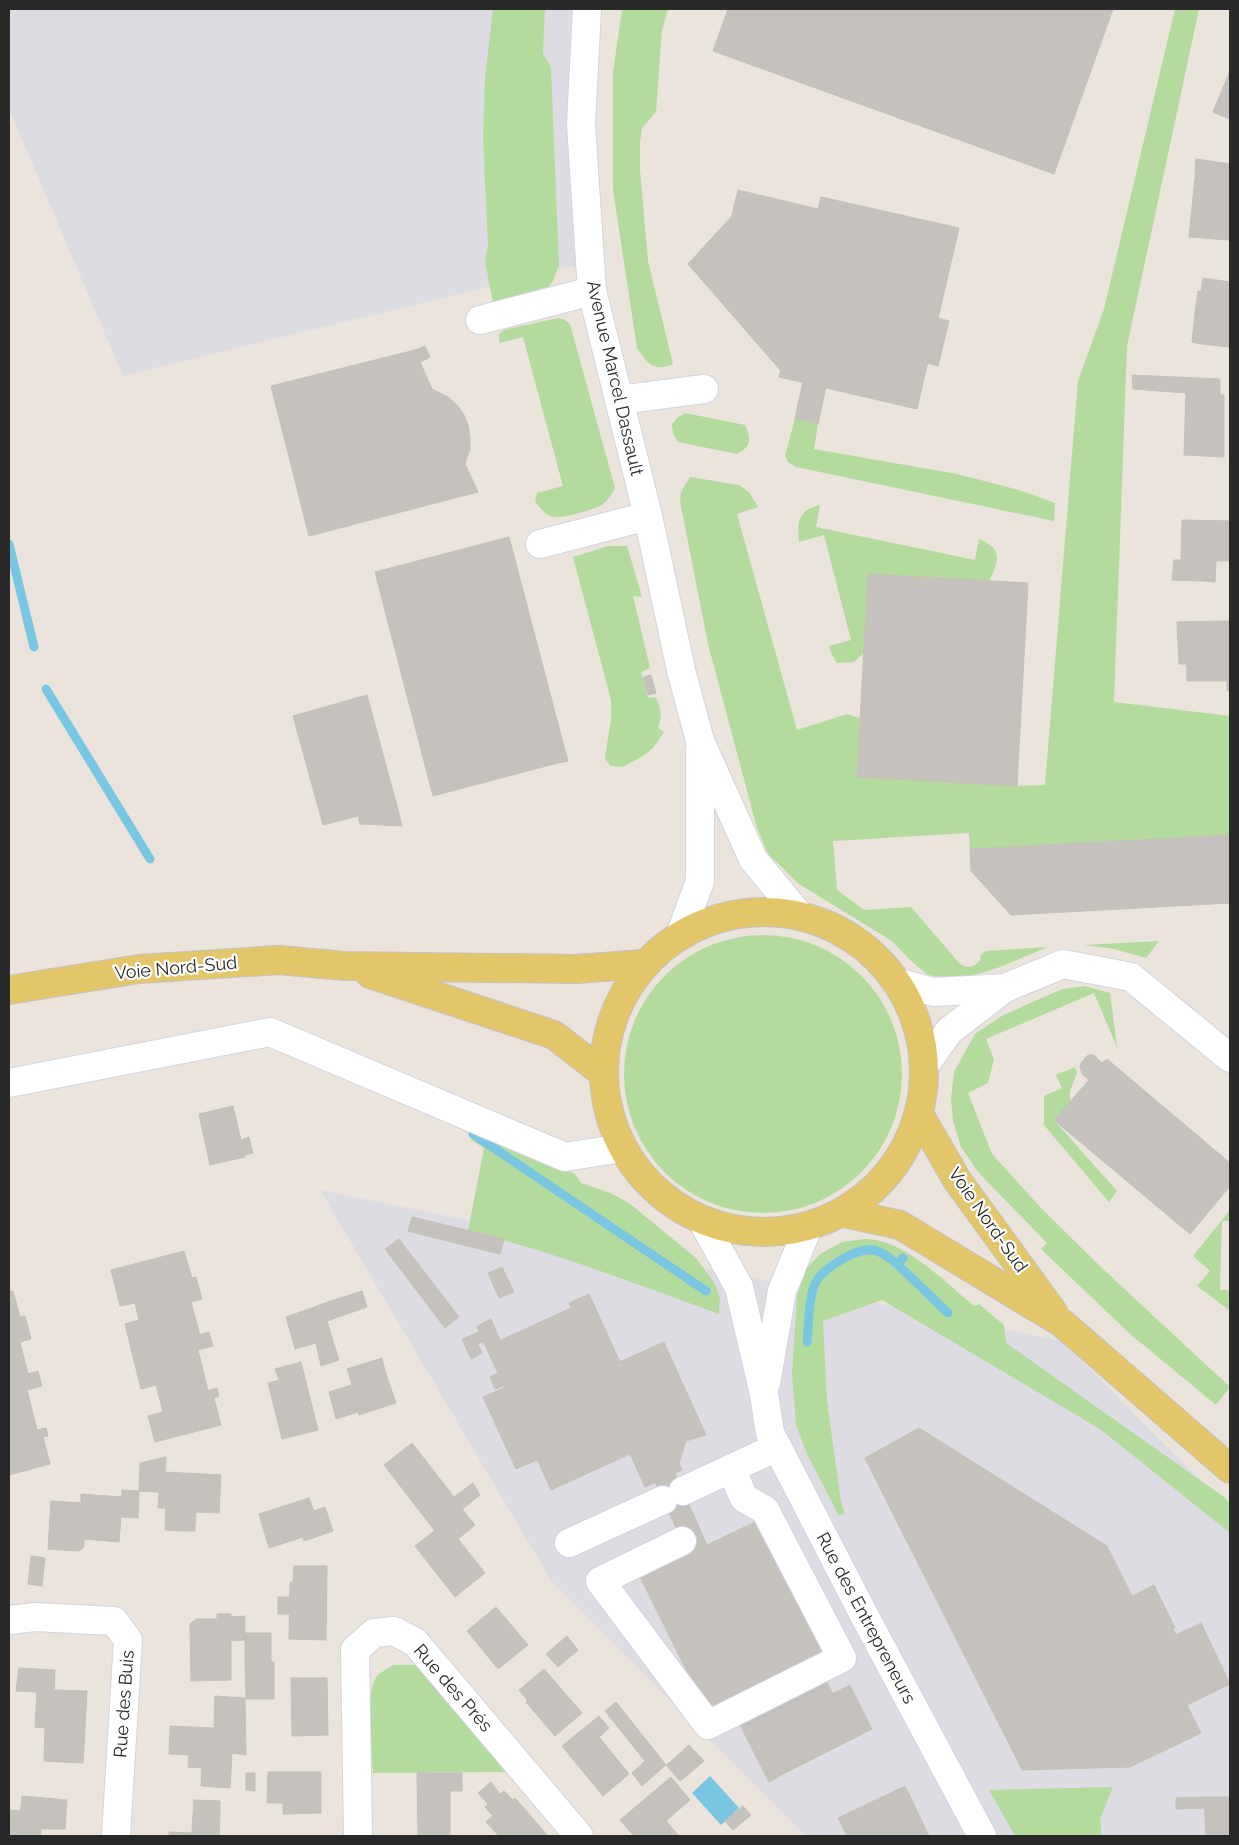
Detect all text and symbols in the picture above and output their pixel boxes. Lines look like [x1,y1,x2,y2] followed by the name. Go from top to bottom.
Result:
[583,278,648,478] street label: Avenue Marcel Dassault
[114,952,238,983] street label: Voie Nord-Sud
[945,1163,1032,1276] street label: Voie Nord-Sud
[812,1529,921,1707] street label: Rue des Entrepreneurs
[410,1640,497,1736] street label: Rue des Prés
[109,1649,138,1758] street label: Rue des Buis

